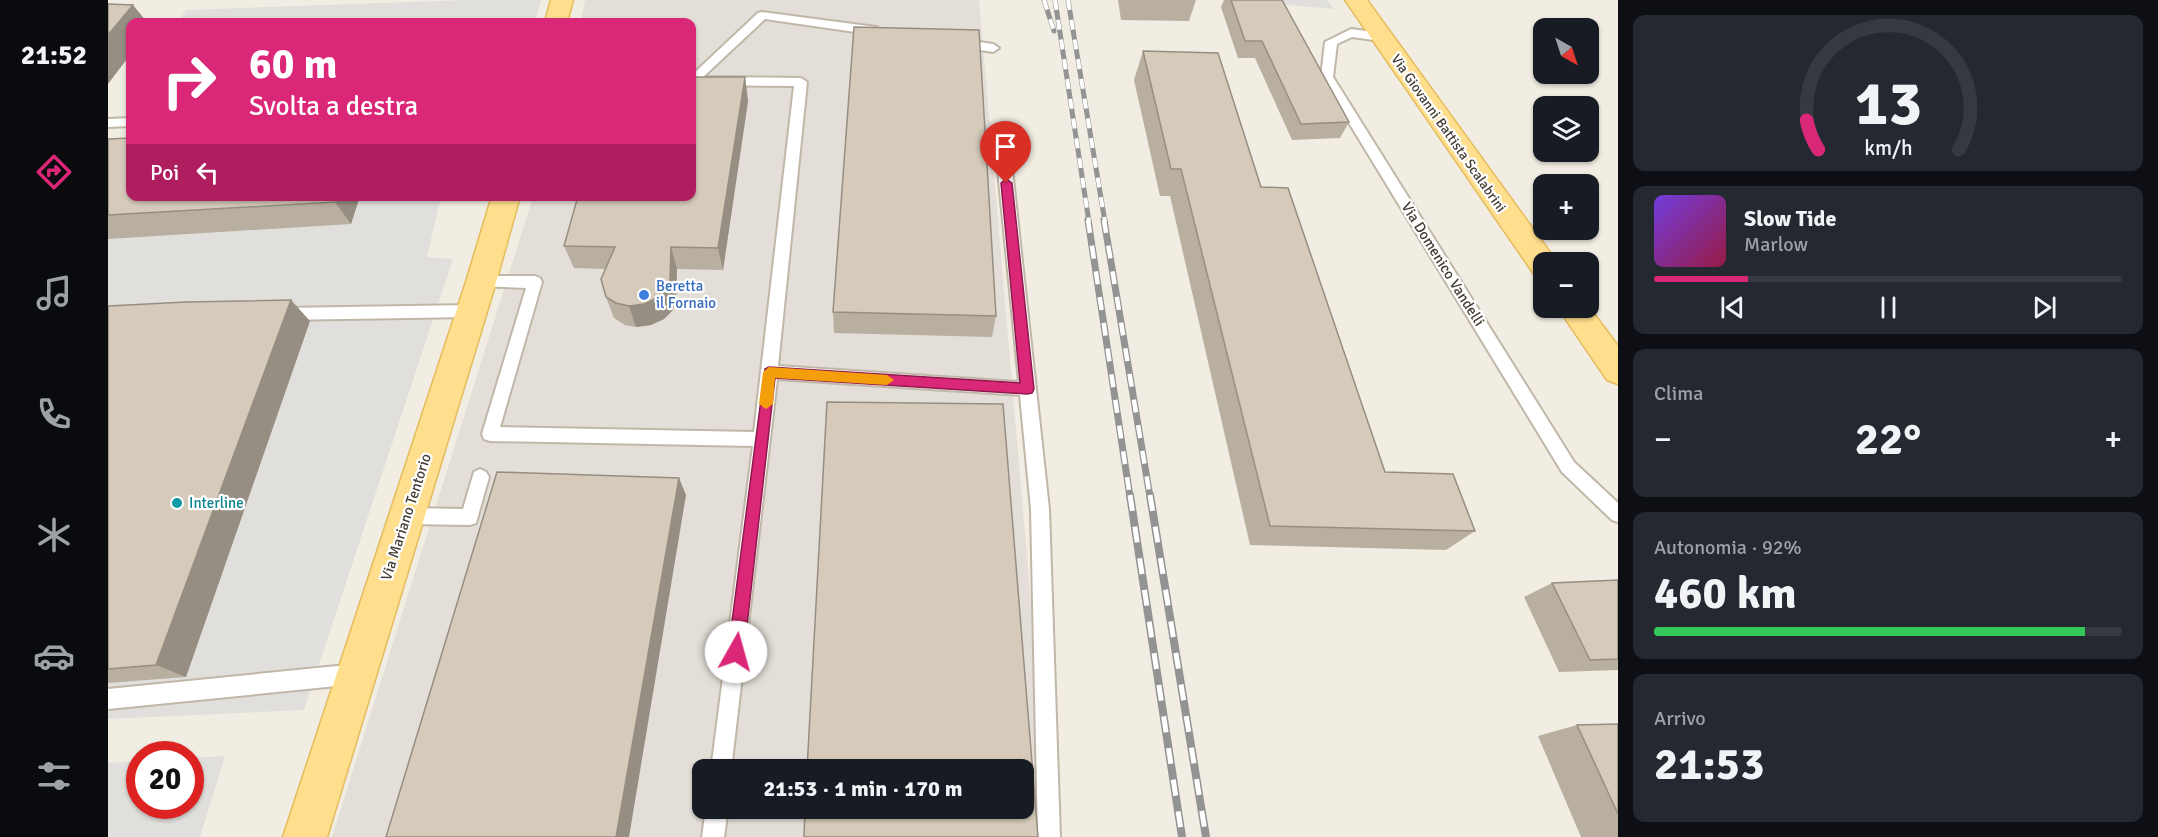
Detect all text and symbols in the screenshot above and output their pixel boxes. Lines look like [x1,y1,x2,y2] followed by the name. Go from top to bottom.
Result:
[1533,18,1599,84] north arrow
[1533,18,1599,318] map controls
[21,39,87,72] text: 21:52
[249,39,338,90] text: 60 m
[150,42,228,120] icon: right
[1388,51,1510,215] street label: Via Giovanni Battista Scalabrini
[1854,65,1922,142] text: 13
[249,90,418,123] text: Svolta a destra
[1533,96,1599,162] button: layers
[980,121,1031,183] pin
[989,130,1022,163] icon: arrive
[1864,135,1912,161] text: km/h
[33,151,75,193] icon: directions
[191,156,224,189] icon: left
[150,159,179,186] text: Poi
[1533,174,1599,240] button: +
[1398,199,1488,329] street label: Via Domenico Vandelli
[1744,205,1836,232] text: Slow Tide
[1744,232,1808,257] text: Marlow
[1533,252,1599,318] button: −
[33,272,75,314] icon: music
[656,277,716,312] place label: Beretta il Fornaio
[637,288,651,302] marker: Beretta il Fornaio
[1716,291,1749,324] icon: previous
[1872,291,1905,324] icon: pause
[2028,291,2061,324] icon: next
[1654,381,1703,406] text: Clima
[33,393,75,435] icon: phone
[1855,412,1921,467] text: 22°
[1654,419,1672,460] text: −
[2104,419,2122,460] text: +
[377,451,435,583] street label: Via Mariano Tentorio
[189,494,244,512] place label: Interline
[170,496,184,510] marker: Interline
[33,514,75,556] icon: climate
[1654,535,1802,560] text: Autonomia · 92%
[1654,566,1797,621] text: 460 km
[704,620,768,684] position arrow
[33,635,75,677] icon: car
[1654,706,1706,731] text: Arrivo
[1654,737,1764,792] text: 21:53
[126,741,204,819] speed limit sign: 20
[33,755,75,797] icon: filters
[763,775,963,802] text: 21:53 · 1 min · 170 m

